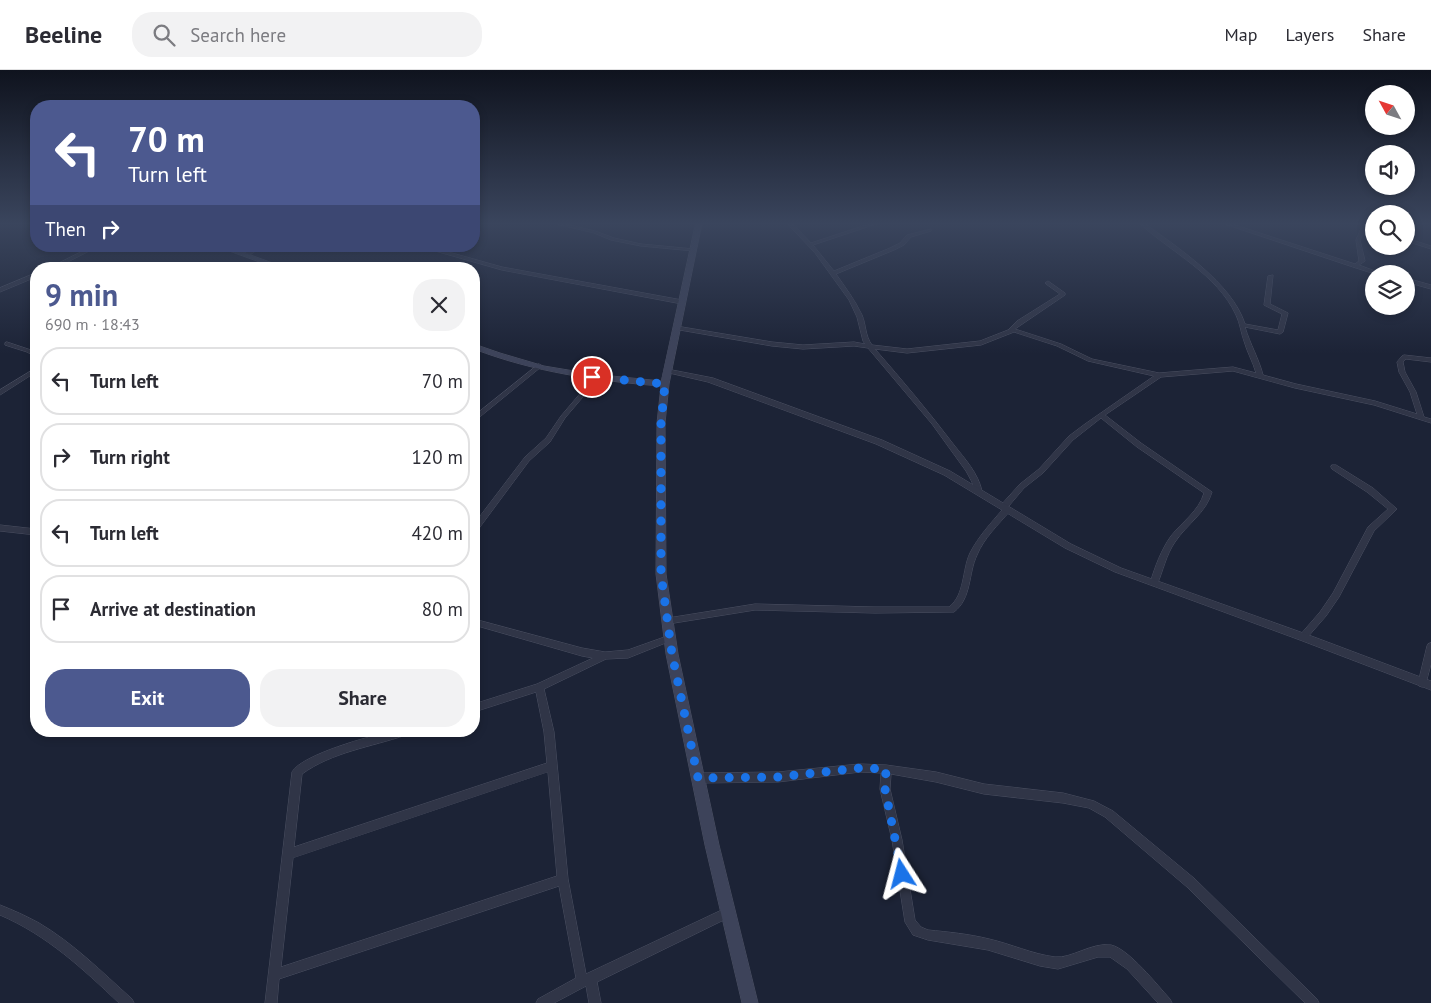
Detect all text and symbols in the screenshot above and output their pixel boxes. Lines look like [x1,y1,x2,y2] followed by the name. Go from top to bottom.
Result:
[132,12,482,57] search box
[25,19,102,50] text: Beeline
[150,21,178,49] icon: search
[190,23,286,47] text: Search here
[1225,23,1257,46] text: Map
[1285,23,1334,46] text: Layers
[1362,23,1406,46] text: Share
[1365,85,1415,135] north arrow
[1365,85,1415,315] map controls
[128,116,205,162] text: 70 m
[45,120,110,185] icon: left
[1365,145,1415,195] button: sound
[128,160,207,188] text: Turn left
[1365,205,1415,255] button: search
[96,215,124,243] icon: right
[45,217,86,241] text: Then
[1365,265,1415,315] button: layers
[45,275,118,314] text: 9 min
[413,279,465,331] button: close
[45,314,140,334] text: 690 m · 18:43
[571,356,613,398] pin
[578,363,606,391] icon: arrive
[47,367,75,395] icon: left
[90,369,159,393] text: Turn left
[422,369,463,393] text: 70 m
[47,443,75,471] icon: right
[90,445,170,469] text: Turn right
[411,445,463,469] text: 120 m
[47,519,75,547] icon: left
[90,521,159,545] text: Turn left
[411,521,463,545] text: 420 m
[47,595,75,623] icon: arrive
[90,597,256,621] text: Arrive at destination
[422,597,463,621] text: 80 m
[45,669,250,727] button: Exit
[260,669,465,727] button: Share
[875,847,927,899] position arrow

